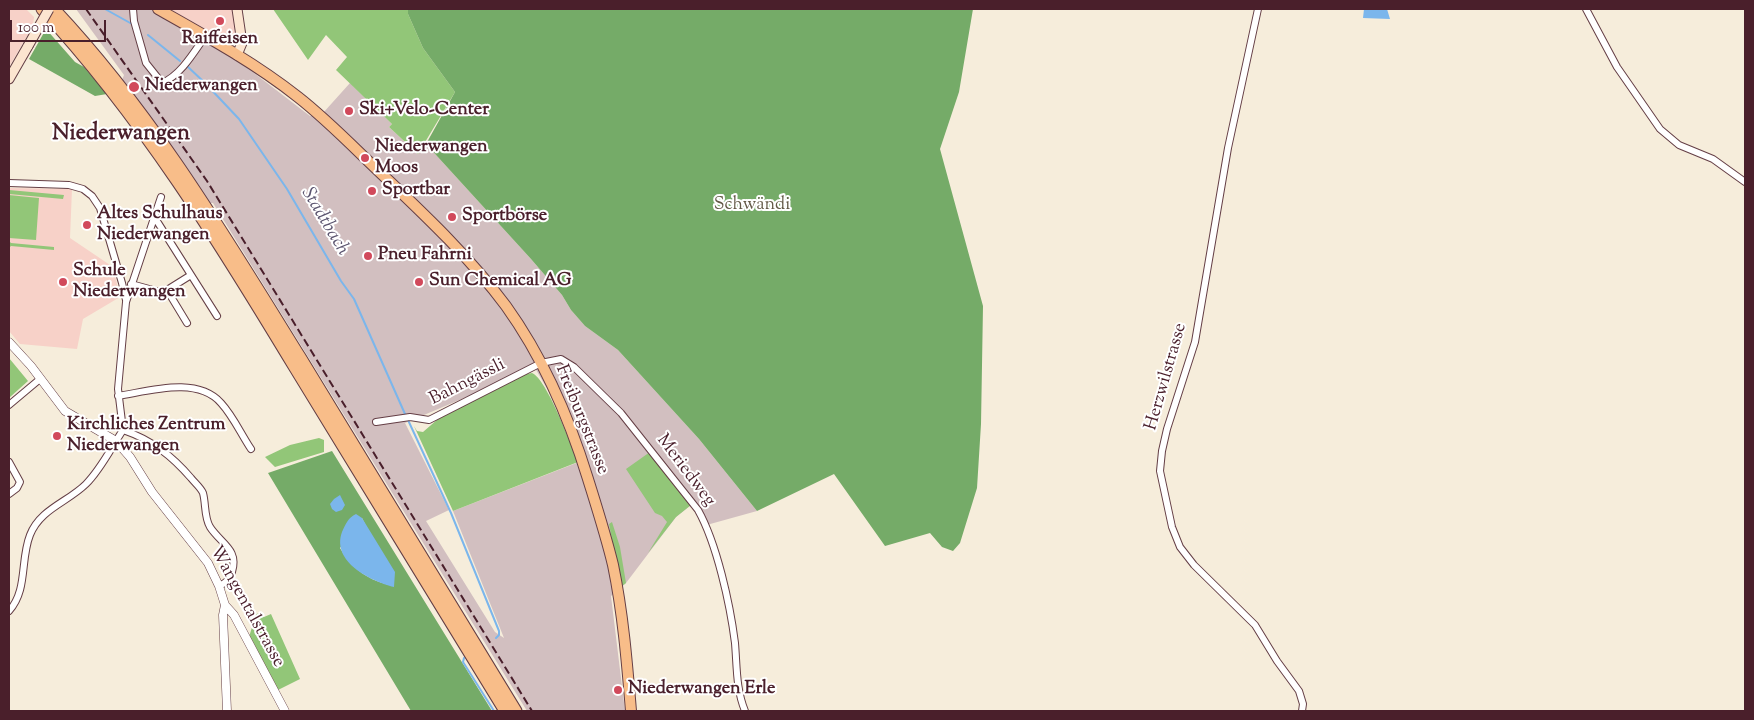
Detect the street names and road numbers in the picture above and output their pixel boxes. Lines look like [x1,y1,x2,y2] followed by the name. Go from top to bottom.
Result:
[1141,321,1193,433] street label: Herzwilstrasse
[427,355,509,411] street label: Bahngässli
[549,362,613,478] street label: Freiburgstrasse
[651,431,719,511] street label: Meriedweg
[204,542,288,672] street label: Wangentalstrasse

